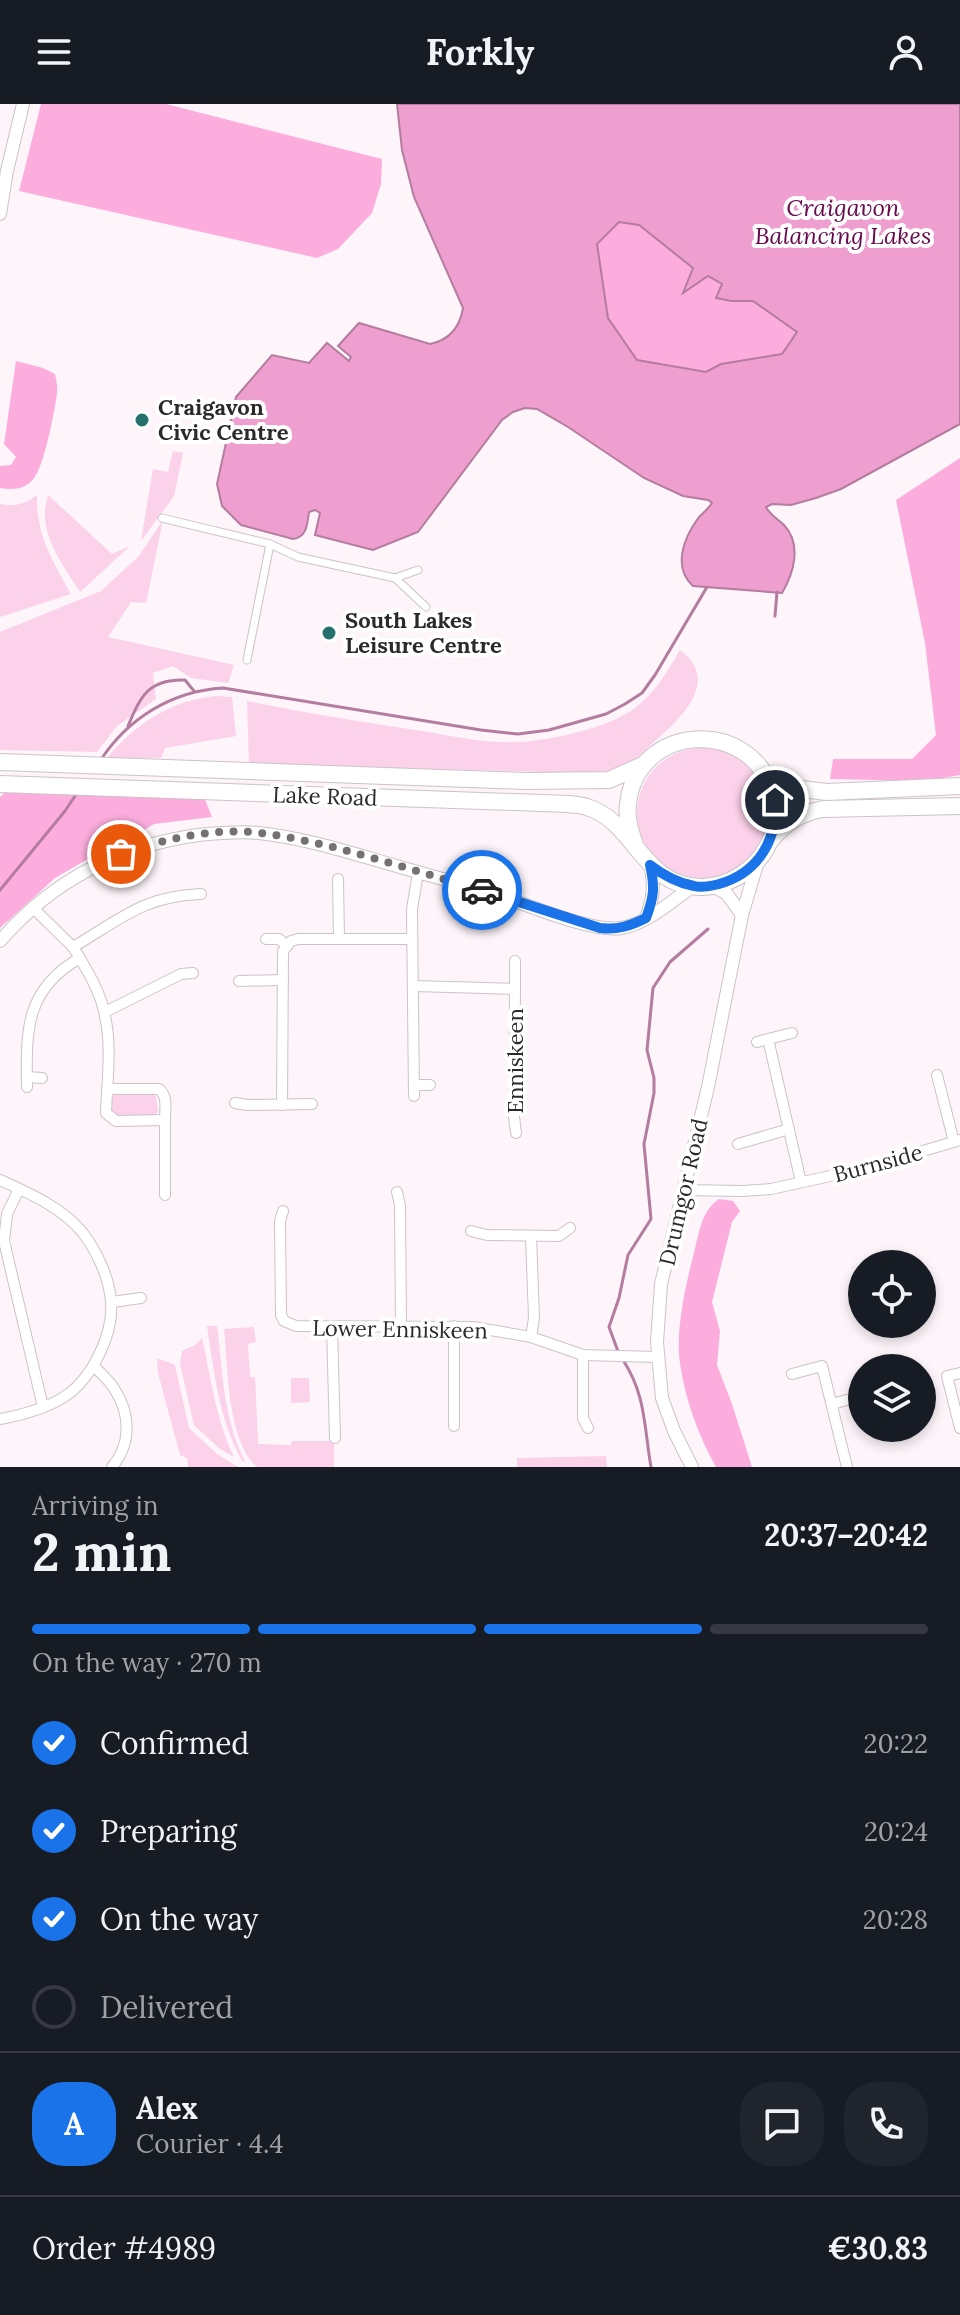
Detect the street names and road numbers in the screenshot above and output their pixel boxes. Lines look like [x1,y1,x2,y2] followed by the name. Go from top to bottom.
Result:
[272,780,378,812] street label: Lake Road
[501,1008,529,1114] street label: Enniskeen
[652,1116,714,1268] street label: Drumgor Road
[830,1138,926,1188] street label: Burnside
[312,1313,488,1345] street label: Lower Enniskeen

